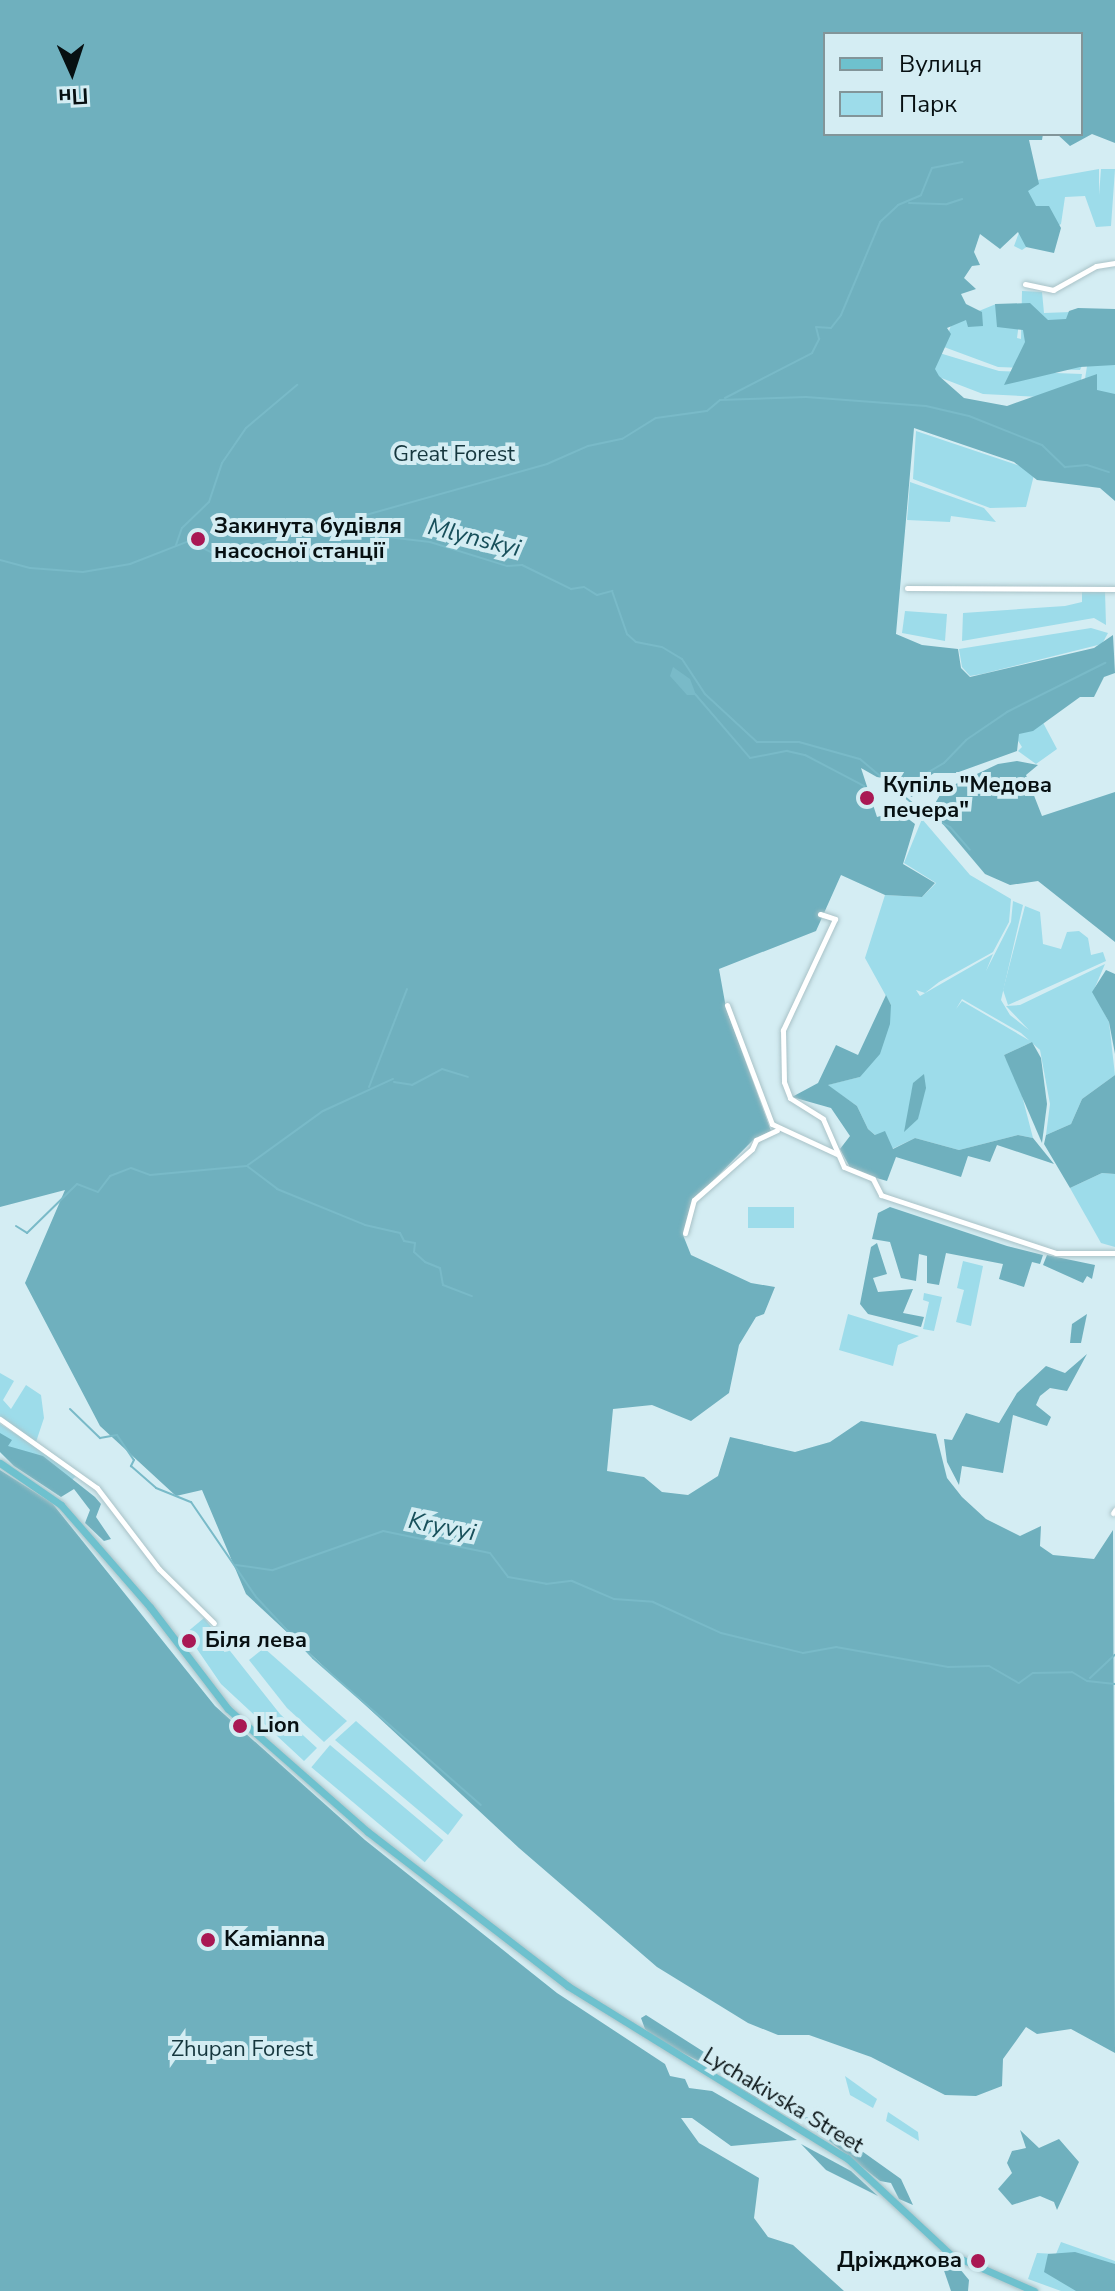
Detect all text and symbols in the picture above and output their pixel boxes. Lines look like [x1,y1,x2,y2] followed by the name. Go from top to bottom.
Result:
[32,32,112,112] north arrow
[823,32,1083,136] legend
[899,48,982,80] text: Вулиця
[57,80,89,112] text: Пн
[899,88,957,120] text: Парк
[393,442,515,468] park label: Great Forest
[214,513,402,564] place label: Закинута будівля насосної станції
[425,513,523,563] water label: Mlynskyi
[189,530,207,548] marker: Закинута будівля насосної станції
[883,772,1052,824] place label: Купіль "Медова печера"
[858,789,876,807] marker: Купіль "Медова печера"
[406,1506,478,1548] water label: Kryvyi
[205,1628,307,1654] place label: Бiля лева
[180,1632,198,1650] marker: Бiля лева
[256,1713,300,1739] place label: Lion
[231,1717,249,1735] marker: Lion
[224,1927,325,1953] place label: Kamianna
[199,1931,217,1949] marker: Kamianna
[171,2037,313,2063] park label: Zhupan Forest
[698,2043,868,2159] street label: Lychakivska Street
[837,2248,962,2274] place label: Дріжджова
[969,2252,987,2270] marker: Дріжджова

